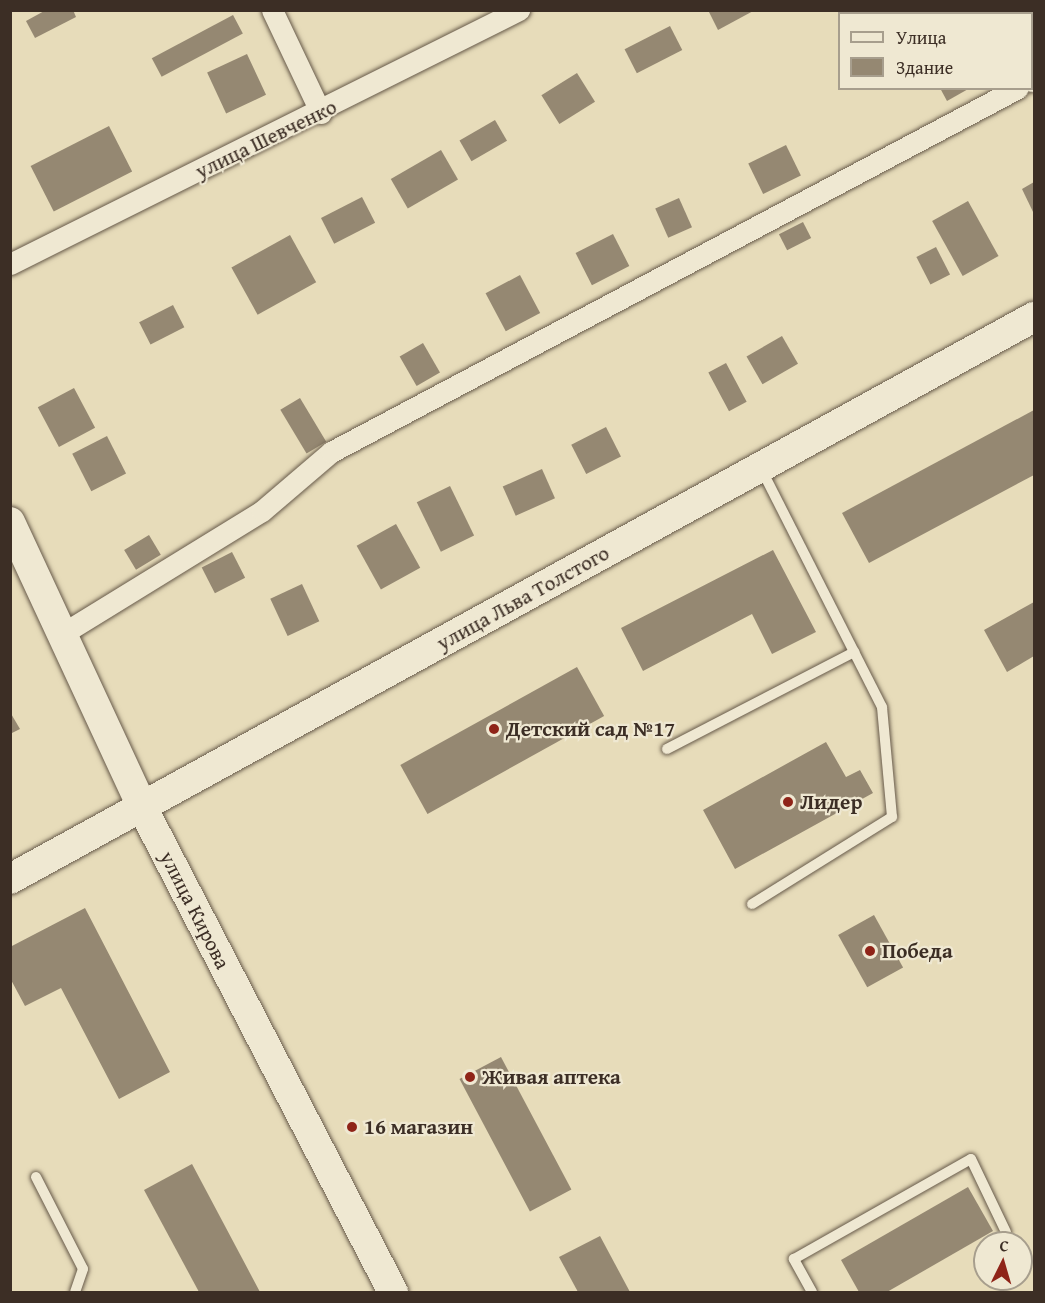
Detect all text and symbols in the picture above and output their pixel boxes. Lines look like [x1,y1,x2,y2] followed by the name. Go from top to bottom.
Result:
[838,12,1033,90] legend
[896,24,946,51] text: Улица
[896,54,953,81] text: Здание
[191,94,341,184] street label: улица Шевченко
[432,540,614,656] street label: улица Льва Толстого
[506,716,675,742] place label: Детский сад №17
[487,722,501,736] marker: Детский сад №17
[800,789,862,815] place label: Лидер
[781,795,795,809] marker: Лидер
[154,847,236,973] street label: улица Кирова
[882,938,953,964] place label: Победа
[863,944,877,958] marker: Победа
[482,1064,621,1090] place label: Живая аптека
[463,1070,477,1084] marker: Живая аптека
[364,1114,473,1140] place label: 16 магазин
[345,1120,359,1134] marker: 16 магазин
[973,1231,1033,1291] north arrow
[999,1233,1010,1257] text: С

